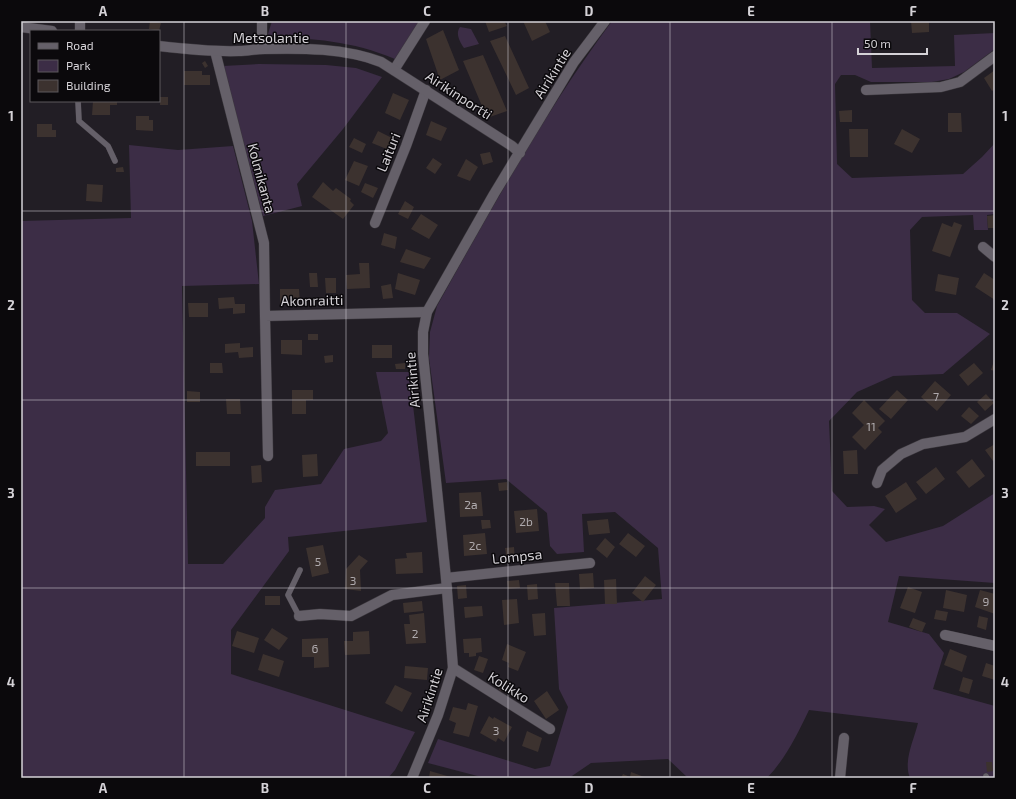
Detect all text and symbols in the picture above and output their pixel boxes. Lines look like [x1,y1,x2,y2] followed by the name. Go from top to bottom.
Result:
[99,3,108,19] text: A
[261,3,269,19] text: B
[423,3,431,19] text: C
[585,3,594,19] text: D
[747,3,755,19] text: E
[909,3,917,19] text: F
[233,29,309,46] street label: Metsolantie
[30,30,160,102] legend
[858,30,927,56] scale bar
[864,36,891,50] text: 50 m
[66,38,94,52] text: Road
[530,45,574,101] street label: Airikintie
[66,58,91,72] text: Park
[423,67,495,123] street label: Airikinportti
[66,78,111,92] text: Building
[8,108,14,124] text: 1
[1002,108,1008,124] text: 1
[372,130,404,174] street label: Laituri
[244,141,280,215] street label: Kolmikanta
[281,291,343,309] street label: Akonraitti
[7,297,15,313] text: 2
[1001,297,1009,313] text: 2
[401,351,423,409] street label: Airikintie
[933,389,939,403] house number: 7
[866,419,876,433] house number: 11
[7,485,15,501] text: 3
[1001,485,1009,501] text: 3
[464,497,478,511] house number: 2a
[519,514,533,528] house number: 2b
[469,538,481,552] house number: 2c
[491,545,543,567] street label: Lompsa
[315,554,321,568] house number: 5
[350,573,356,587] house number: 3
[983,594,990,608] house number: 9
[412,626,419,640] house number: 2
[312,641,319,655] house number: 6
[412,666,446,724] street label: Airikintie
[485,668,533,706] street label: Kolikko
[7,674,15,690] text: 4
[1001,674,1009,690] text: 4
[493,723,499,737] house number: 3
[99,780,108,796] text: A
[261,780,269,796] text: B
[423,780,431,796] text: C
[585,780,594,796] text: D
[747,780,755,796] text: E
[909,780,917,796] text: F

